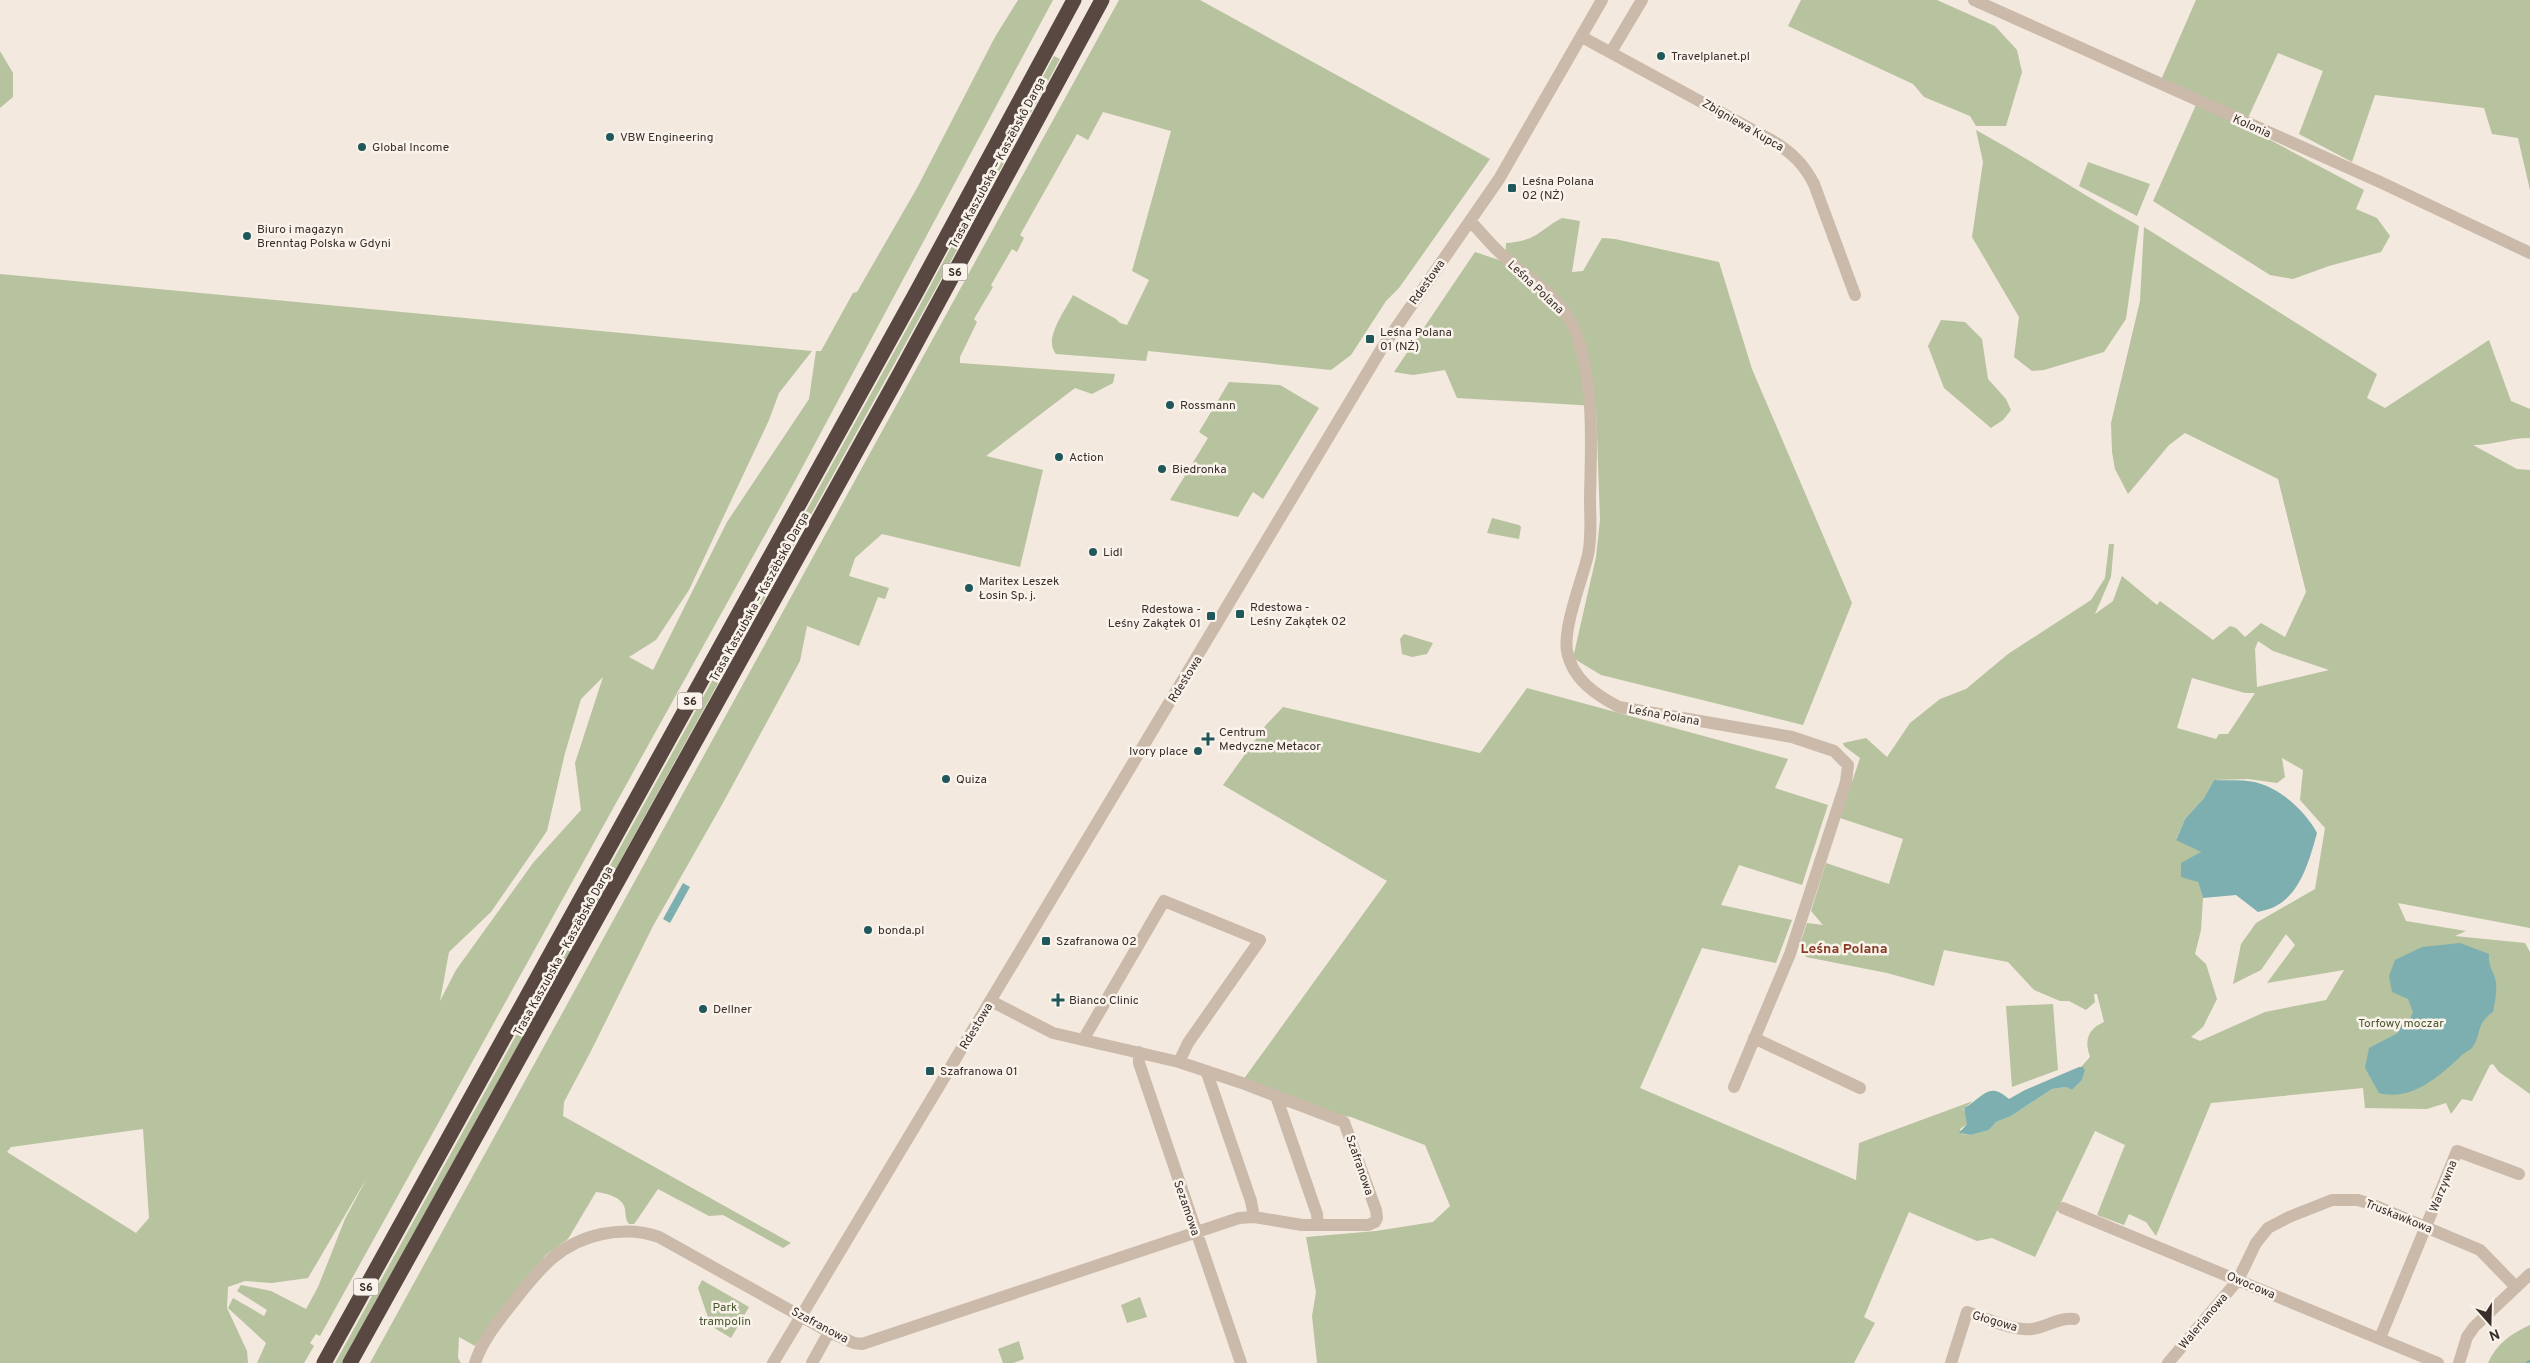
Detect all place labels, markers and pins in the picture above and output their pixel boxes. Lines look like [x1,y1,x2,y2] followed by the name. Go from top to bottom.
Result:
[1671,49,1750,65] place label: Travelplanet.pl
[1655,50,1667,62] marker: Travelplanet.pl
[620,130,713,146] place label: VBW Engineering
[604,131,616,143] marker: VBW Engineering
[372,140,449,156] place label: Global Income
[356,141,368,153] marker: Global Income
[1522,174,1594,204] place label: Leśna Polana 02 (NŻ)
[1506,182,1518,194] marker: Leśna Polana 02 (NŻ)
[257,222,391,252] place label: Biuro i magazyn Brenntag Polska w Gdyni
[241,230,253,242] marker: Biuro i magazyn Brenntag Polska w Gdyni
[1380,325,1452,355] place label: Leśna Polana 01 (NŻ)
[1364,333,1376,345] marker: Leśna Polana 01 (NŻ)
[1180,398,1236,414] place label: Rossmann
[1164,399,1176,411] marker: Rossmann
[1069,450,1104,466] place label: Action
[1053,451,1065,463] marker: Action
[1172,462,1226,478] place label: Biedronka
[1156,463,1168,475] marker: Biedronka
[1103,545,1123,561] place label: Lidl
[1087,546,1099,558] marker: Lidl
[979,574,1059,604] place label: Maritex Leszek Łosin Sp. j.
[963,582,975,594] marker: Maritex Leszek Łosin Sp. j.
[1250,600,1346,630] place label: Rdestowa - Leśny Zakątek 02
[1108,602,1201,632] place label: Rdestowa - Leśny Zakątek 01
[1234,608,1246,620] marker: Rdestowa - Leśny Zakątek 02
[1205,610,1217,622] marker: Rdestowa - Leśny Zakątek 01
[1219,725,1321,755] place label: Centrum Medyczne Metacor
[1201,732,1215,746] marker: Centrum Medyczne Metacor
[1129,744,1188,760] place label: Ivory place
[1192,745,1204,757] marker: Ivory place
[956,772,987,788] place label: Quiza
[940,773,952,785] marker: Quiza
[878,923,924,939] place label: bonda.pl
[862,924,874,936] marker: bonda.pl
[1056,934,1137,950] place label: Szafranowa 02
[1040,935,1052,947] marker: Szafranowa 02
[1051,993,1065,1007] marker: Bianco Clinic
[1069,993,1139,1009] place label: Bianco Clinic
[713,1002,752,1018] place label: Dellner
[697,1003,709,1015] marker: Dellner
[940,1064,1018,1080] place label: Szafranowa 01
[924,1065,936,1077] marker: Szafranowa 01

